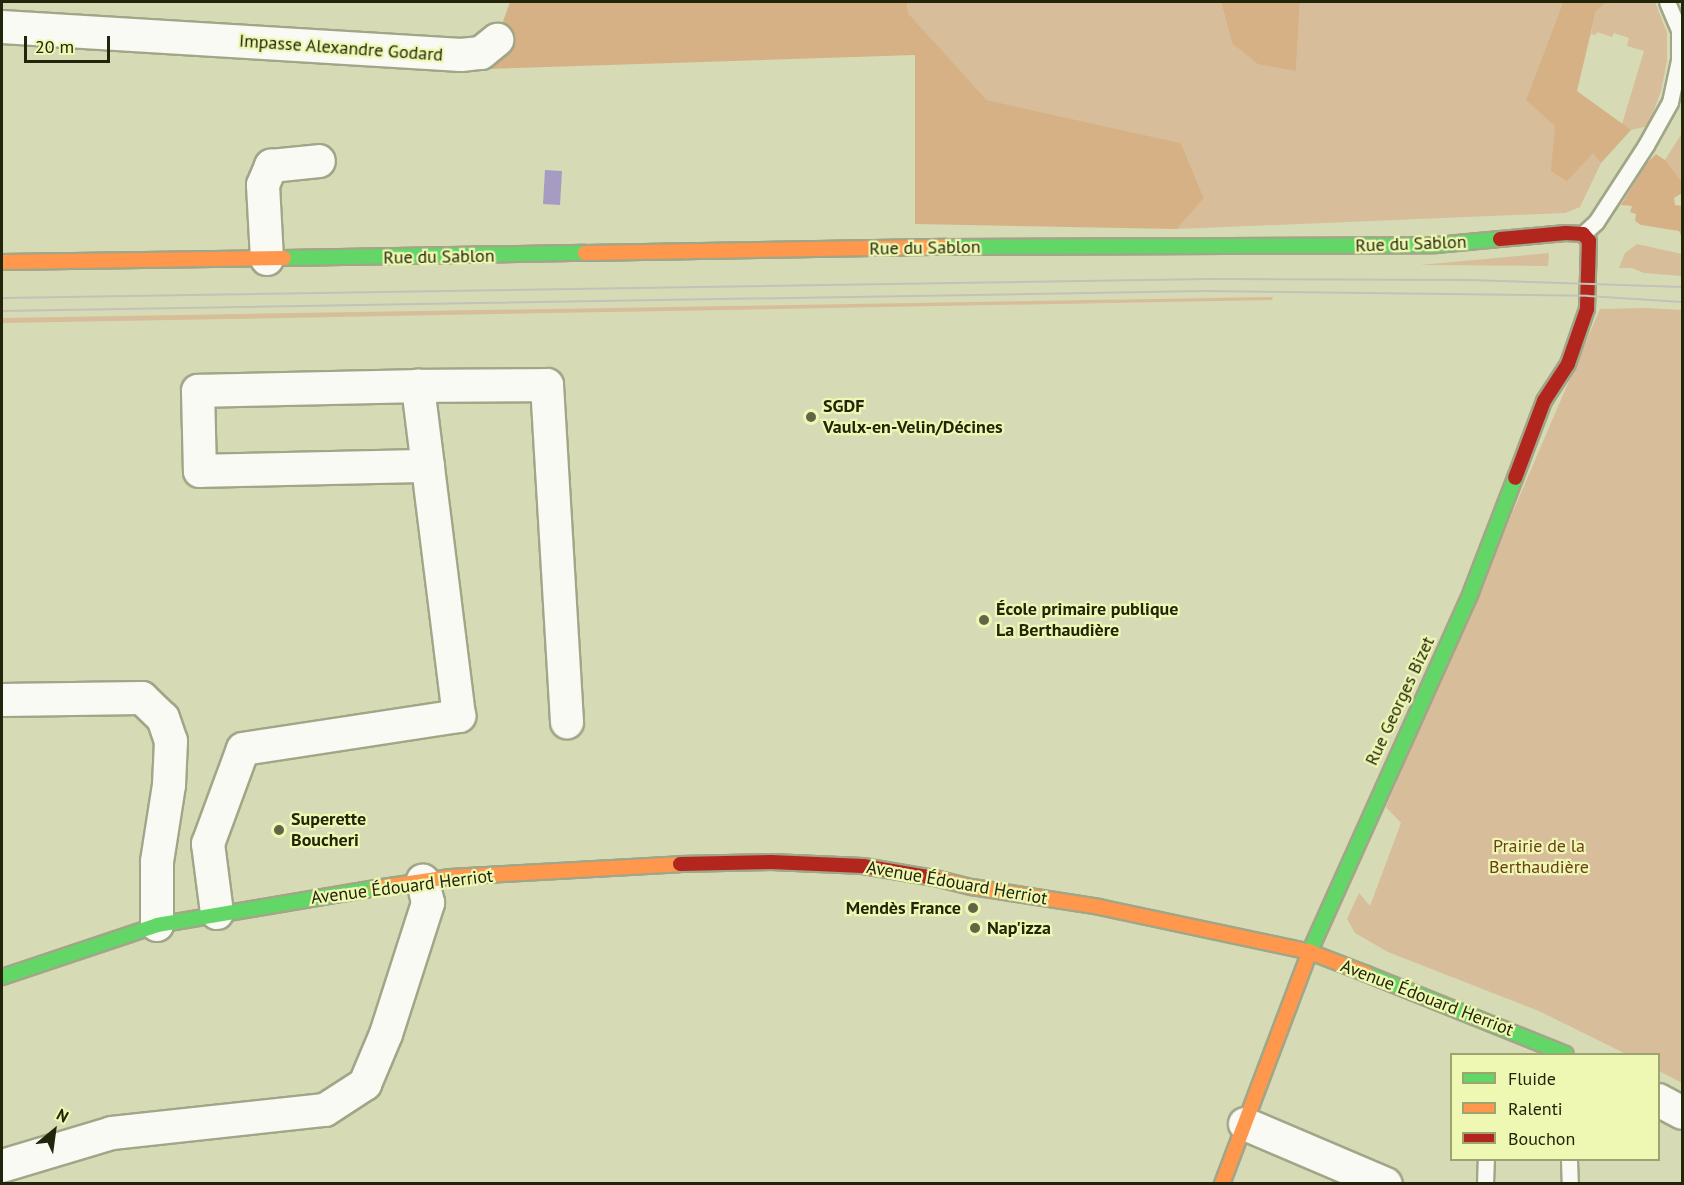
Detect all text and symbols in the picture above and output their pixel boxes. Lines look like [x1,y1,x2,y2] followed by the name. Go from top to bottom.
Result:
[27,24,112,62] scale bar
[238,30,444,66] street label: Impasse Alexandre Godard
[35,35,74,58] text: 20 m
[1355,231,1467,257] street label: Rue du Sablon
[869,236,981,260] street label: Rue du Sablon
[383,245,495,269] street label: Rue du Sablon
[823,396,1003,438] place label: SGDF Vaulx-en-Velin/Décines
[804,410,818,424] marker: SGDF Vaulx-en-Velin/Décines
[996,599,1178,642] place label: École primaire publique La Berthaudière
[977,613,991,627] marker: École primaire publique La Berthaudière
[1361,633,1439,769] street label: Rue Georges Bizet
[291,809,366,852] place label: Superette Boucheri
[272,823,286,837] marker: Superette Boucheri
[1489,836,1589,878] park label: Prairie de la Berthaudière
[865,856,1049,910] street label: Avenue Édouard Herriot
[310,865,494,909] street label: Avenue Édouard Herriot
[846,897,961,919] place label: Mendès France
[966,901,980,915] marker: Mendès France
[987,917,1051,939] place label: Nap'izza
[968,921,982,935] marker: Nap'izza
[1338,955,1516,1041] street label: Avenue Édouard Herriot
[1450,1053,1660,1161] legend
[1508,1067,1556,1090] text: Fluide
[1508,1097,1563,1120] text: Ralenti
[24,1101,84,1161] north arrow
[53,1104,72,1127] text: N
[1508,1127,1575,1150] text: Bouchon

